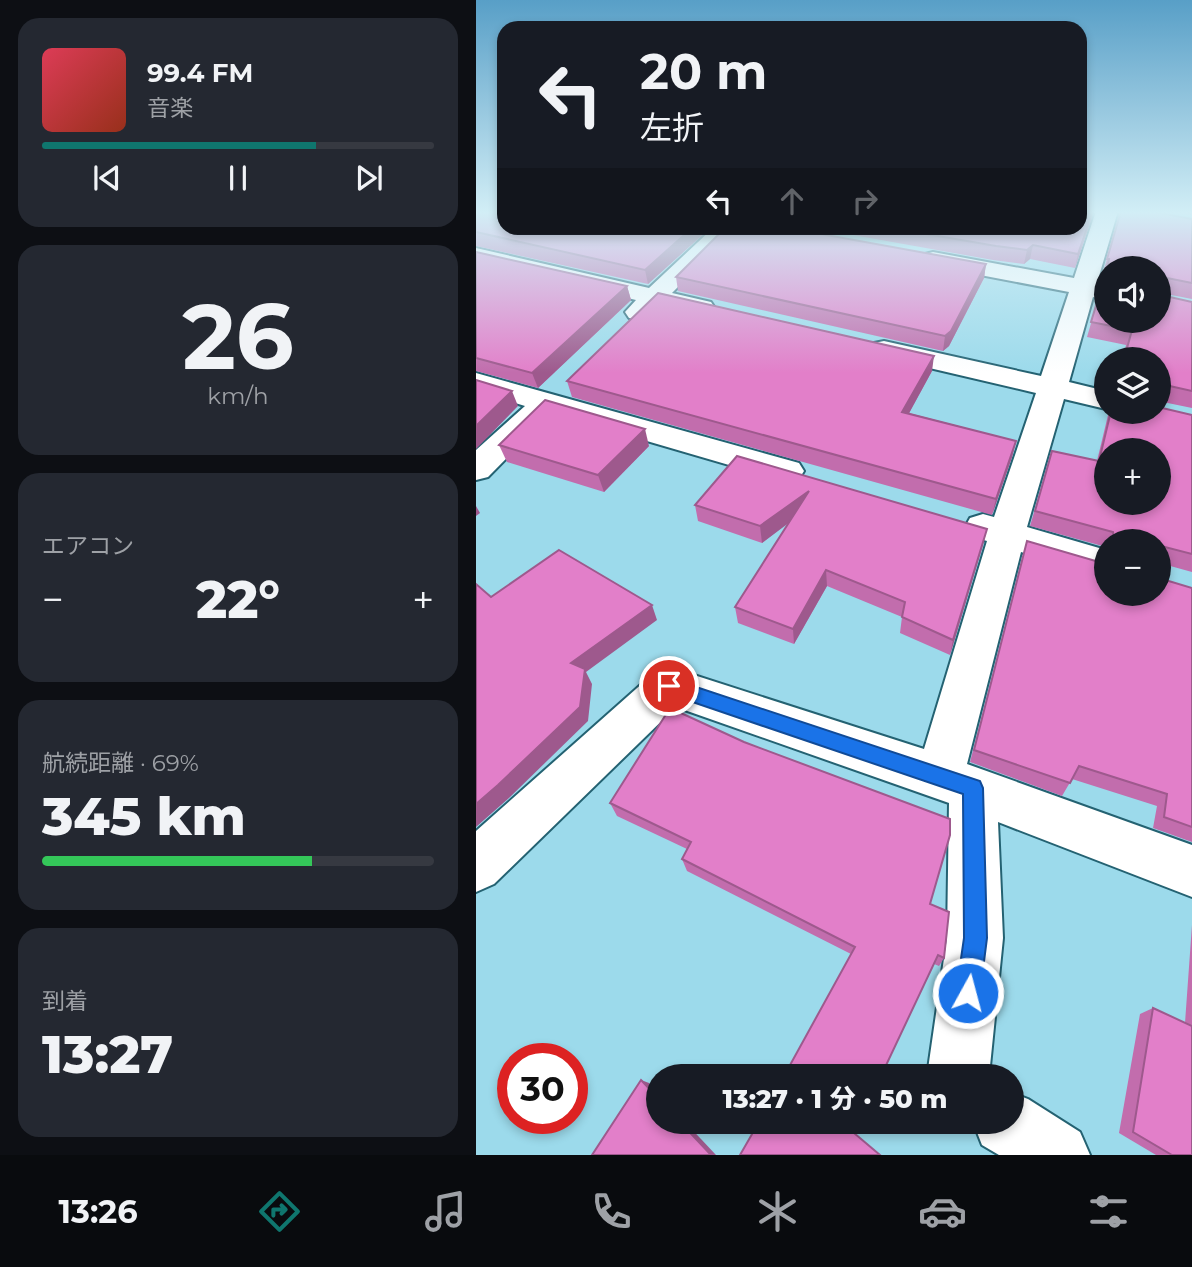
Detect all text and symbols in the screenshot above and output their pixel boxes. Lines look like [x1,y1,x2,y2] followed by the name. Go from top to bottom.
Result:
[640,42,767,101] text: 20 m
[525,49,616,140] icon: left
[147,57,253,89] text: 99.4 FM
[147,94,193,122] text: 音楽
[640,108,704,147] text: 左折
[88,159,126,197] icon: previous
[219,159,257,197] icon: pause
[350,159,388,197] icon: next
[700,182,738,220] icon: left
[773,182,811,220] icon: ahead
[846,182,884,220] icon: right
[1094,256,1171,606] map controls
[1094,256,1171,333] button: sound
[182,281,294,392] text: 26
[1094,347,1171,424] button: layers
[207,382,269,410] text: km/h
[1094,438,1171,515] button: +
[1094,529,1171,606] button: −
[42,532,134,560] text: エアコン
[196,568,280,631] text: 22°
[42,576,64,623] text: −
[412,576,434,623] text: +
[639,656,699,716] pin
[650,667,688,705] icon: arrive
[42,749,199,777] text: 航続距離 · 69%
[42,785,246,848] text: 345 km
[931,956,1005,1030] position arrow
[42,987,88,1015] text: 到着
[42,1023,173,1086] text: 13:27
[497,1043,588,1134] speed limit sign: 30
[722,1083,948,1115] text: 13:27 · 1 分 · 50 m
[255,1187,304,1236] icon: directions
[421,1187,470,1236] icon: music
[587,1187,636,1236] icon: phone
[753,1187,802,1236] icon: climate
[918,1187,967,1236] icon: car
[1084,1187,1133,1236] icon: filters
[58,1192,138,1231] text: 13:26

